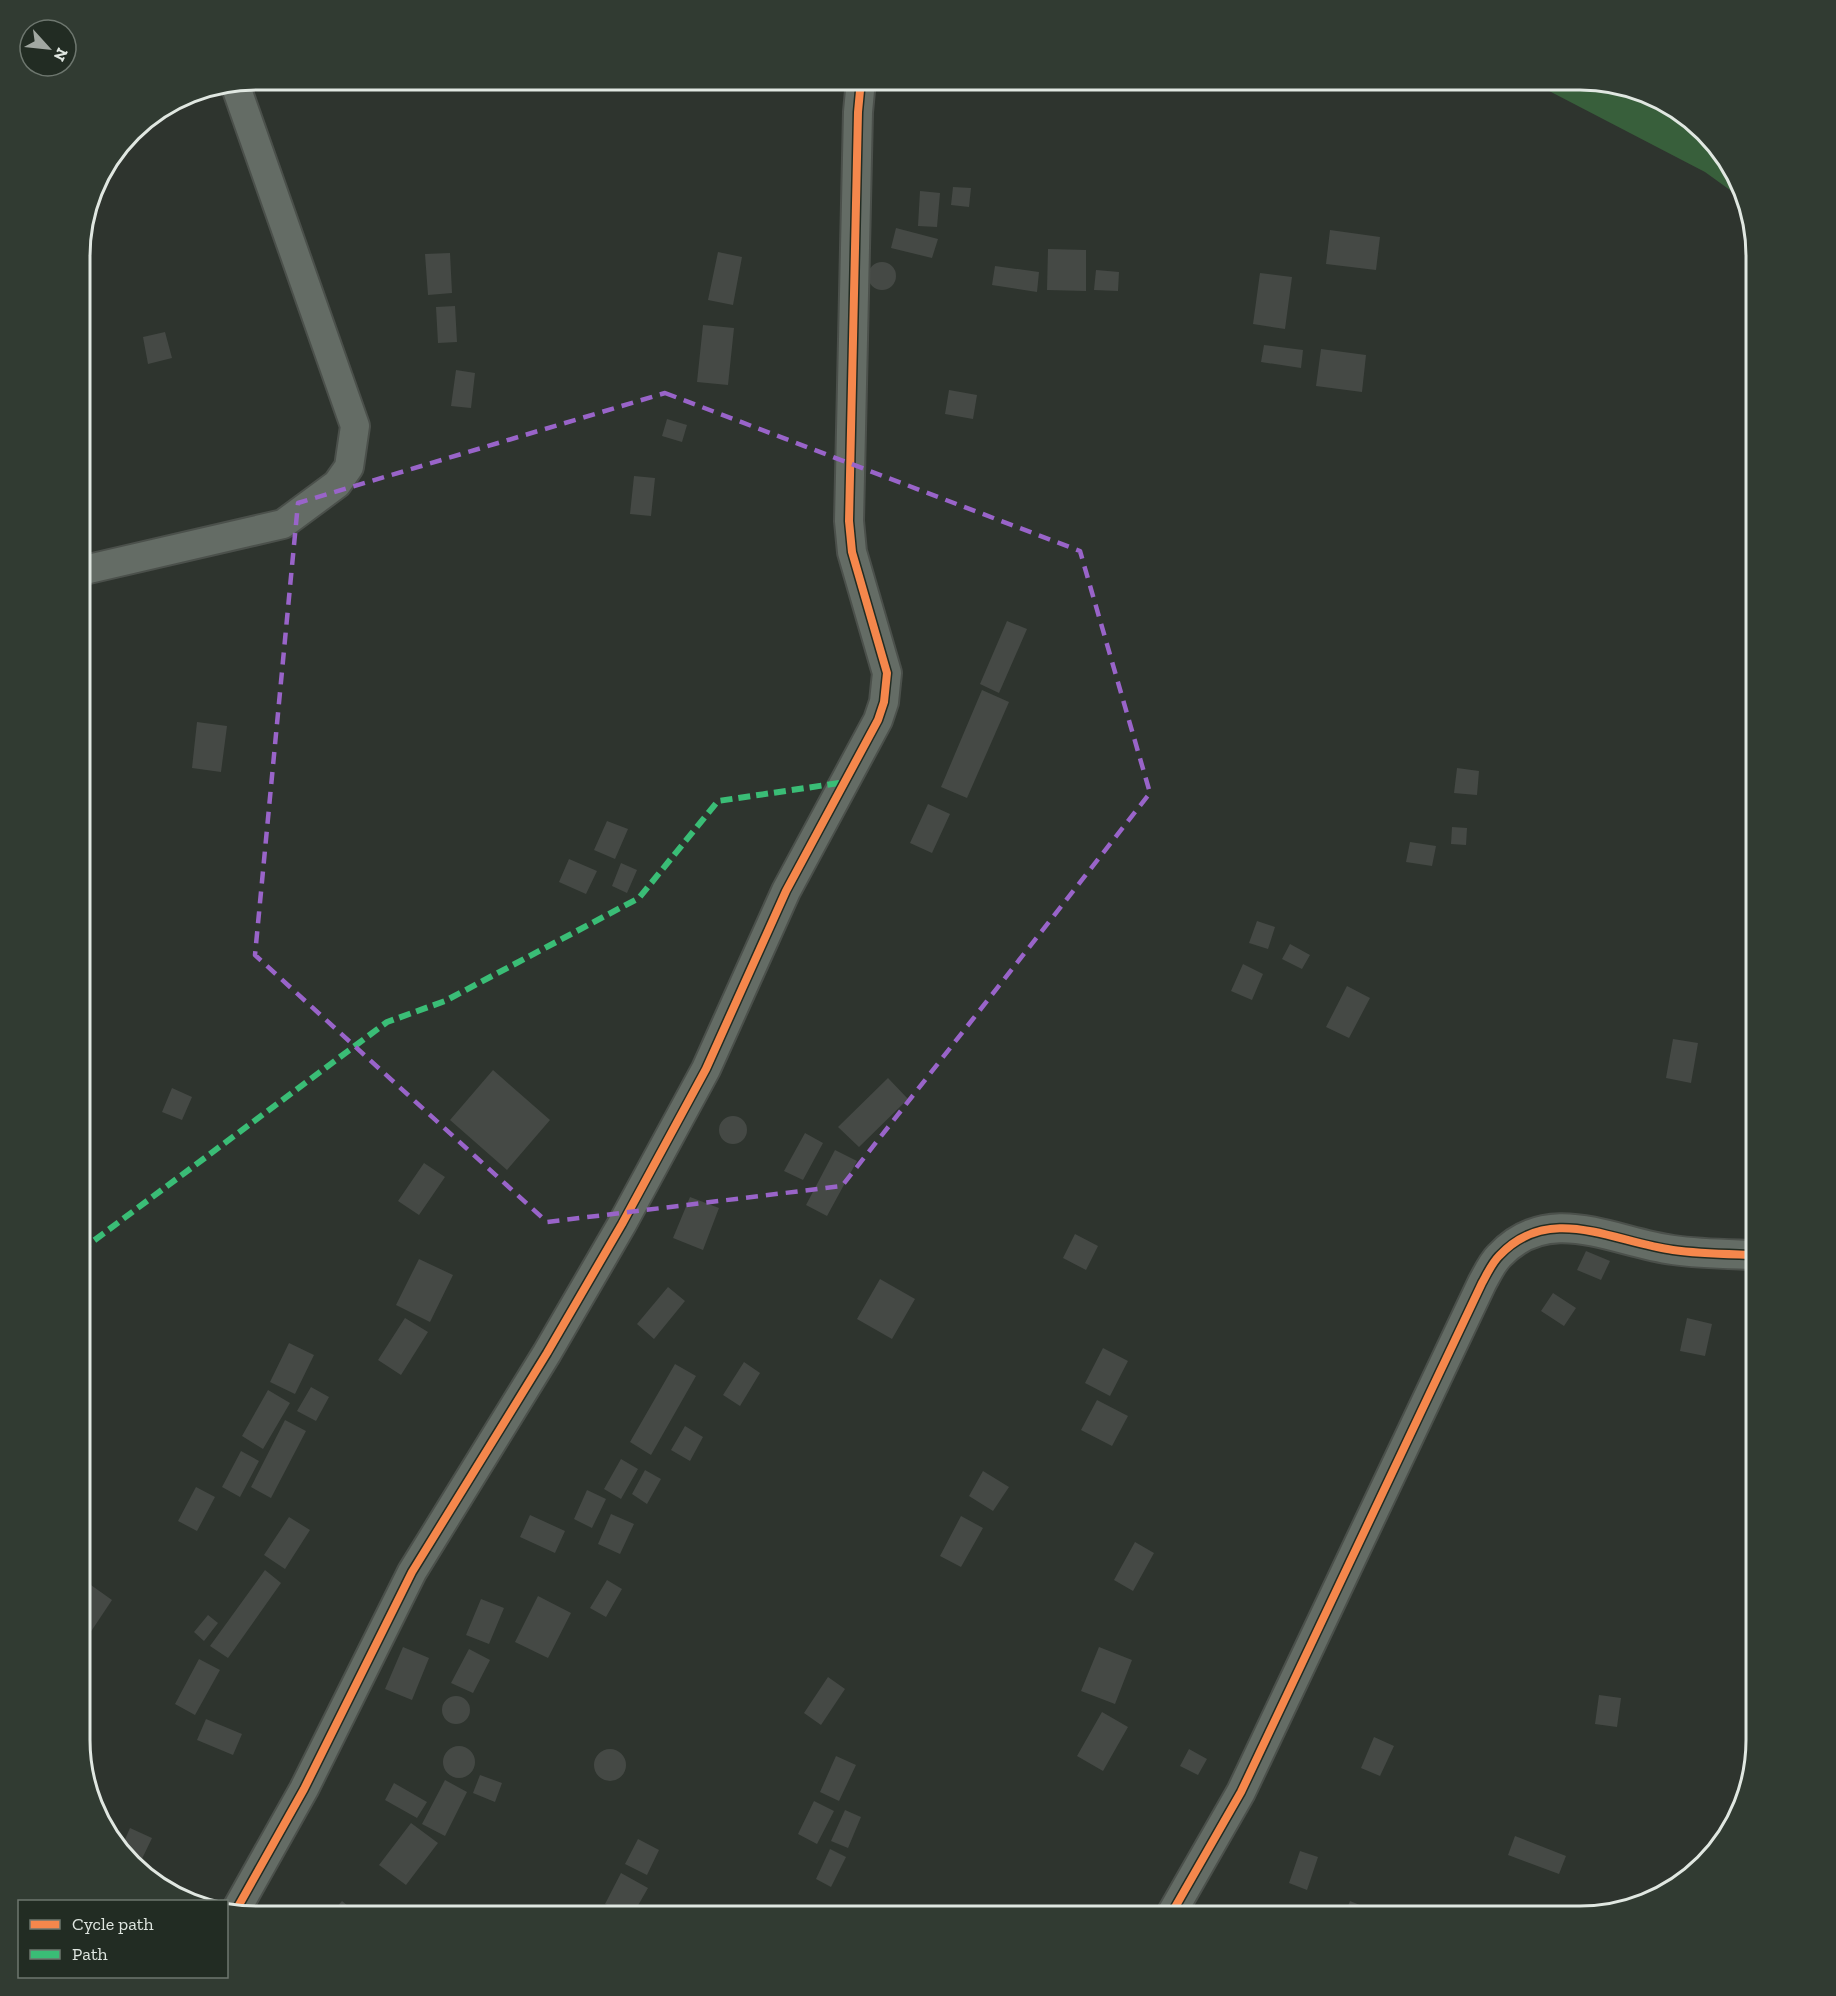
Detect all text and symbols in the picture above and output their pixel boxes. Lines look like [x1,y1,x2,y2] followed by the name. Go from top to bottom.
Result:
[18,18,78,78] north arrow
[50,45,72,64] text: N
[18,1900,228,1978] legend
[72,1913,154,1935] text: Cycle path
[72,1943,108,1965] text: Path

